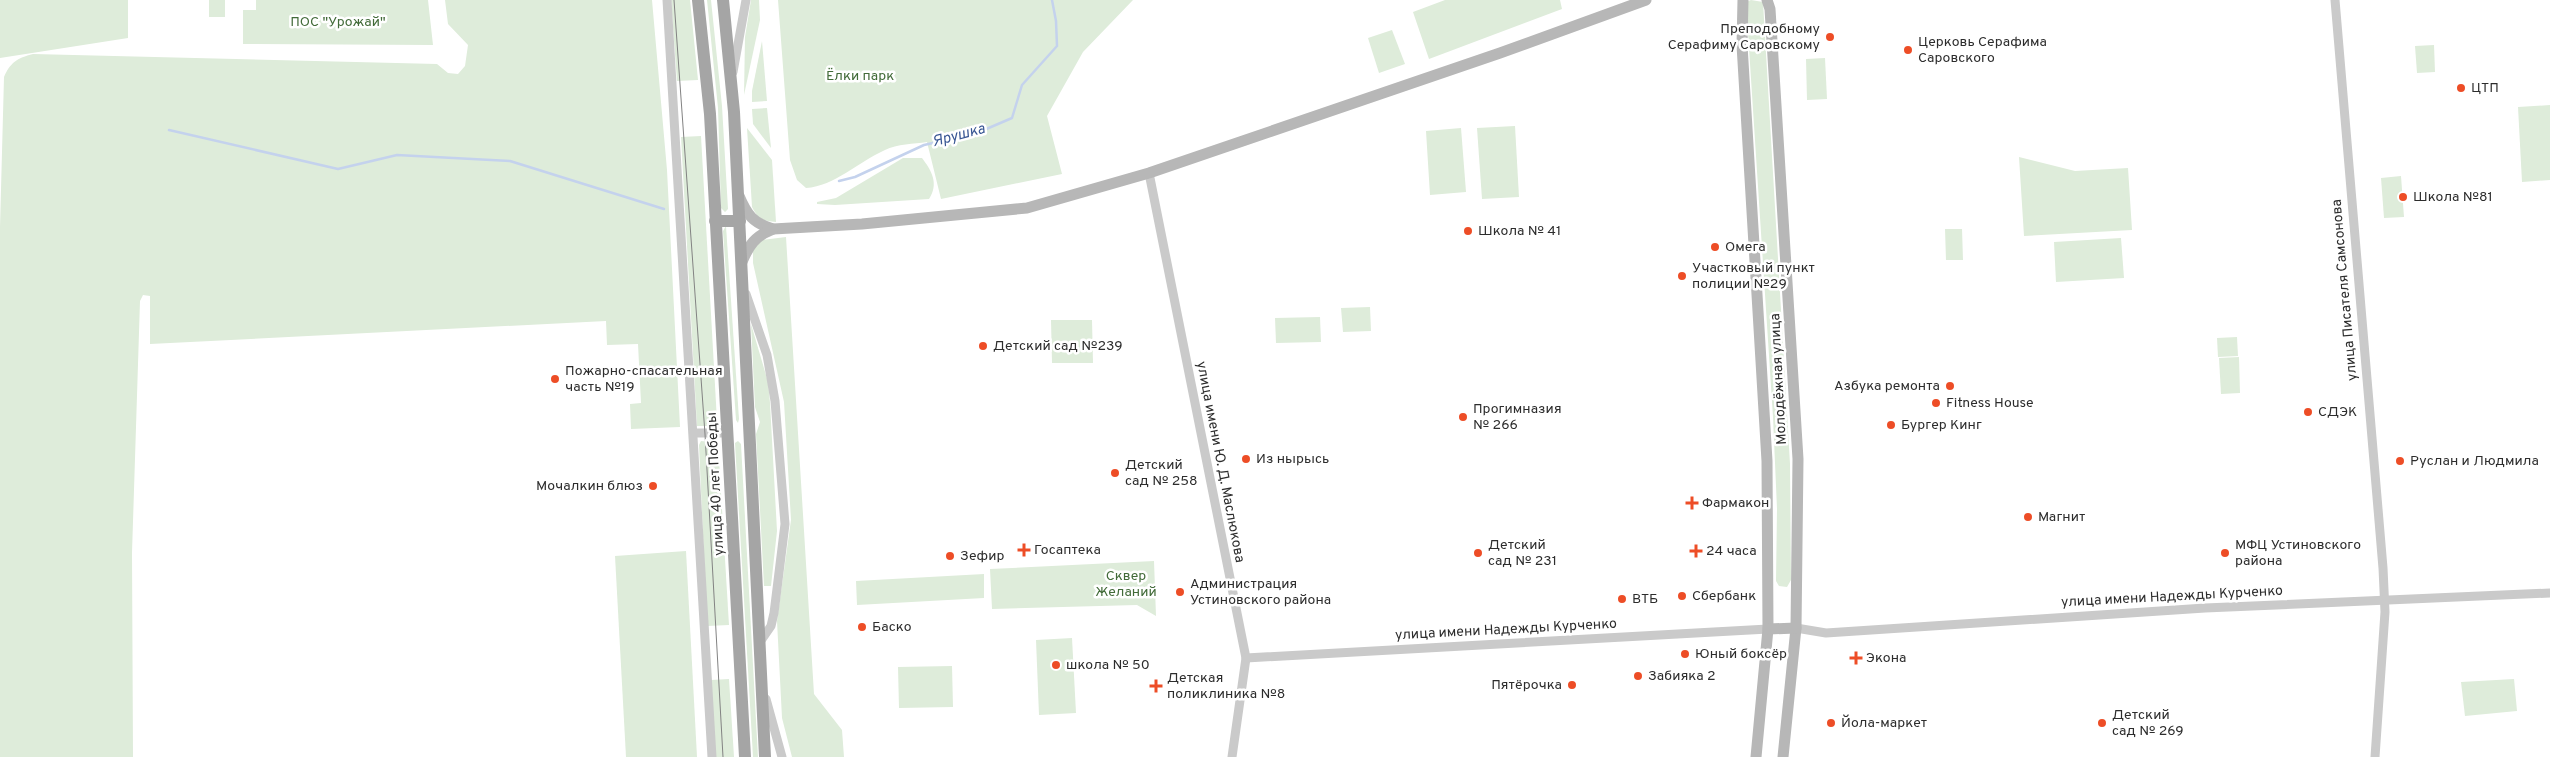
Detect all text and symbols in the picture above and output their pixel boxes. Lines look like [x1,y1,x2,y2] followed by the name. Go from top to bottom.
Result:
[290,14,386,31] park label: ПОС "Урожай"
[1668,21,1820,54] place label: Преподобному Серафиму Саровскому
[1824,31,1836,43] marker: Преподобному Серафиму Саровскому
[1918,34,2047,67] place label: Церковь Серафима Саровского
[1902,44,1914,56] marker: Церковь Серафима Саровского
[826,67,894,85] park label: Ёлки парк
[2471,80,2499,97] place label: ЦТП
[2455,82,2467,94] marker: ЦТП
[931,120,988,152] water label: Ярушка
[2413,189,2493,206] place label: Школа №81
[2397,191,2409,203] marker: Школа №81
[2329,198,2361,382] street label: улица Писателя Самсонова
[1478,223,1561,240] place label: Школа № 41
[1462,225,1474,237] marker: Школа № 41
[1725,239,1766,256] place label: Омега
[1709,241,1721,253] marker: Омега
[1692,260,1815,293] place label: Участковый пункт полиции №29
[1676,270,1688,282] marker: Участковый пункт полиции №29
[1767,313,1791,445] street label: Молодёжная улица
[993,338,1123,355] place label: Детский сад №239
[977,340,989,352] marker: Детский сад №239
[1192,360,1248,564] street label: улица имени Ю. Д. Маслюкова
[565,363,723,396] place label: Пожарно-спасательная часть №19
[549,373,561,385] marker: Пожарно-спасательная часть №19
[1834,378,1940,395] place label: Азбука ремонта
[1944,380,1956,392] marker: Азбука ремонта
[1946,395,2034,412] place label: Fitness House
[1930,397,1942,409] marker: Fitness House
[1473,401,1562,434] place label: Прогимназия № 266
[2318,404,2357,421] place label: СДЭК
[2302,406,2314,418] marker: СДЭК
[1457,411,1469,423] marker: Прогимназия № 266
[704,412,728,556] street label: улица 40 лет Победы
[1901,417,1982,434] place label: Бургер Кинг
[1885,419,1897,431] marker: Бургер Кинг
[1256,451,1329,468] place label: Из нырысь
[1240,453,1252,465] marker: Из нырысь
[2410,453,2539,470] place label: Руслан и Людмила
[2394,455,2406,467] marker: Руслан и Людмила
[1125,457,1198,490] place label: Детский сад № 258
[1109,467,1121,479] marker: Детский сад № 258
[536,478,643,495] place label: Мочалкин блюз
[647,480,659,492] marker: Мочалкин блюз
[1702,495,1769,512] place label: Фармакон
[1686,497,1698,509] marker: Фармакон
[2038,509,2085,526] place label: Магнит
[2022,511,2034,523] marker: Магнит
[1488,537,1557,570] place label: Детский сад № 231
[2235,537,2361,570] place label: МФЦ Устиновского района
[1034,542,1101,559] place label: Госаптека
[1706,543,1757,560] place label: 24 часа
[1018,544,1030,556] marker: Госаптека
[1690,545,1702,557] marker: 24 часа
[1472,547,1484,559] marker: Детский сад № 231
[2219,547,2231,559] marker: МФЦ Устиновского района
[960,548,1004,565] place label: Зефир
[944,550,956,562] marker: Зефир
[1095,568,1157,601] park label: Сквер Желаний
[1190,576,1331,609] place label: Администрация Устиновского района
[2061,583,2284,611] street label: улица имени Надежды Курченко
[1174,586,1186,598] marker: Администрация Устиновского района
[1692,588,1756,605] place label: Сбербанк
[1676,590,1688,602] marker: Сбербанк
[1632,591,1658,608] place label: ВТБ
[1616,593,1628,605] marker: ВТБ
[1395,616,1618,644] street label: улица имени Надежды Курченко
[872,619,912,636] place label: Баско
[856,621,868,633] marker: Баско
[1695,646,1787,663] place label: Юный боксёр
[1679,648,1691,660] marker: Юный боксёр
[1866,650,1906,667] place label: Экона
[1850,652,1862,664] marker: Экона
[1066,657,1150,674] place label: школа № 50
[1050,659,1062,671] marker: школа № 50
[1648,668,1716,685] place label: Забияка 2
[1167,670,1285,703] place label: Детская поликлиника №8
[1632,670,1644,682] marker: Забияка 2
[1491,677,1562,694] place label: Пятёрочка
[1149,679,1163,693] marker: Детская поликлиника №8
[1566,679,1578,691] marker: Пятёрочка
[2112,707,2184,740] place label: Детский сад № 269
[1841,714,1927,732] place label: Йола-маркет
[1825,717,1837,729] marker: Йола-маркет
[2096,717,2108,729] marker: Детский сад № 269

